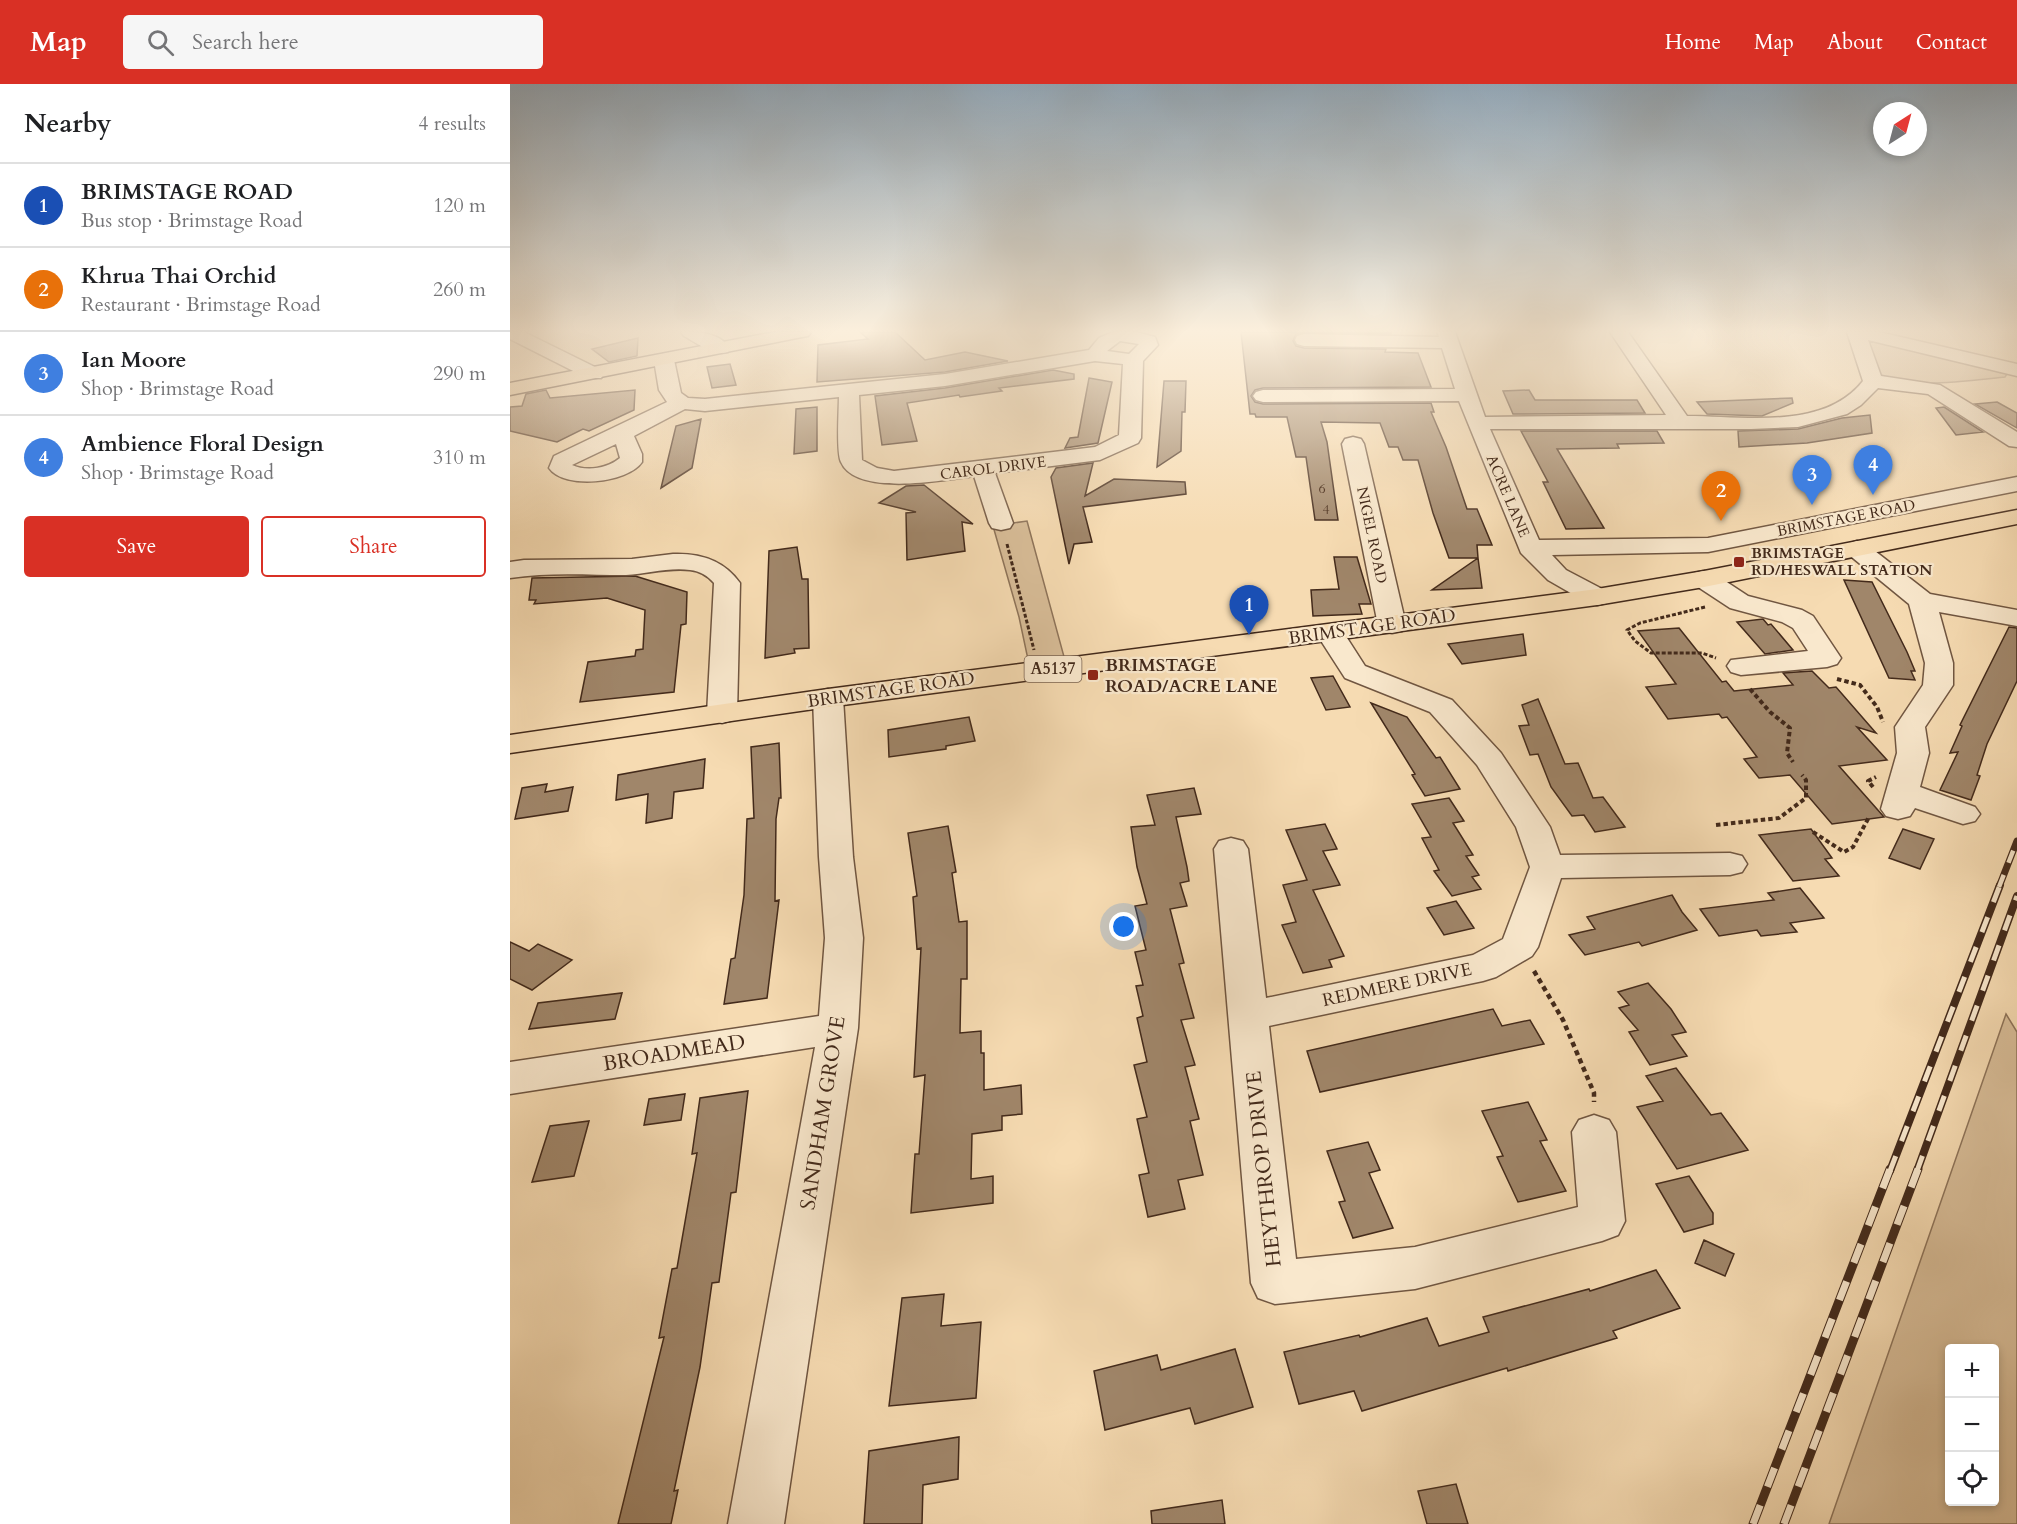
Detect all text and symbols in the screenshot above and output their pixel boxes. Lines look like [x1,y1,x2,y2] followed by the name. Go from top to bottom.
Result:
[123,15,543,69] search box
[30,23,87,61] text: Map
[144,26,177,59] icon: search
[192,27,299,57] text: Search here
[1665,28,1721,57] text: Home
[1754,28,1794,57] text: Map
[1827,28,1883,57] text: About
[1916,28,1987,57] text: Contact
[1873,102,1927,156] north arrow
[24,106,112,141] text: Nearby
[418,110,486,137] text: 4 results
[81,177,293,207] text: BRIMSTAGE ROAD
[38,192,49,219] text: 1
[433,192,486,219] text: 120 m
[81,207,303,234] text: Bus stop · Brimstage Road
[81,261,276,291] text: Khrua Thai Orchid
[38,276,49,303] text: 2
[433,276,486,303] text: 260 m
[81,291,321,318] text: Restaurant · Brimstage Road
[81,345,186,375] text: Ian Moore
[38,360,49,387] text: 3
[433,360,486,387] text: 290 m
[81,375,274,402] text: Shop · Brimstage Road
[81,429,324,459] text: Ambience Floral Design
[38,444,49,471] text: 4
[433,444,486,471] text: 310 m
[1854,446,1892,495] pin: 4
[939,452,1047,484] street label: CAROL DRIVE
[1482,452,1534,540] street label: ACRE LANE
[1792,456,1832,505] pin: 3
[81,459,274,486] text: Shop · Brimstage Road
[1702,472,1740,521] pin: 2
[1318,479,1326,498] house number: 6
[1352,485,1392,585] street label: NIGEL ROAD
[1775,495,1917,541] street label: BRIMSTAGE ROAD
[1322,500,1330,519] house number: 4
[24,516,249,577] button: Save
[261,516,486,577] button: Share
[1751,543,1932,580] place label: BRIMSTAGE RD/HESWALL STATION
[1732,555,1746,569] marker: BRIMSTAGE RD/HESWALL STATION
[1230,586,1268,635] pin: 1
[1287,603,1457,651] street label: BRIMSTAGE ROAD
[1105,653,1278,699] place label: BRIMSTAGE ROAD/ACRE LANE
[1024,656,1082,682] road number: A5137
[806,666,976,714] street label: BRIMSTAGE ROAD
[1086,668,1100,682] marker: BRIMSTAGE ROAD/ACRE LANE
[1109,912,1138,941] your location
[1320,957,1474,1013] street label: REDMERE DRIVE
[793,1014,853,1212] street label: SANDHAM GROVE
[601,1027,747,1079] street label: BROADMEAD
[1239,1069,1289,1269] street label: HEYTHROP DRIVE
[1945,1344,1999,1506] map controls
[1945,1344,1999,1398] button: +
[1945,1398,1999,1452] button: −
[1945,1452,1999,1506] button: locate

